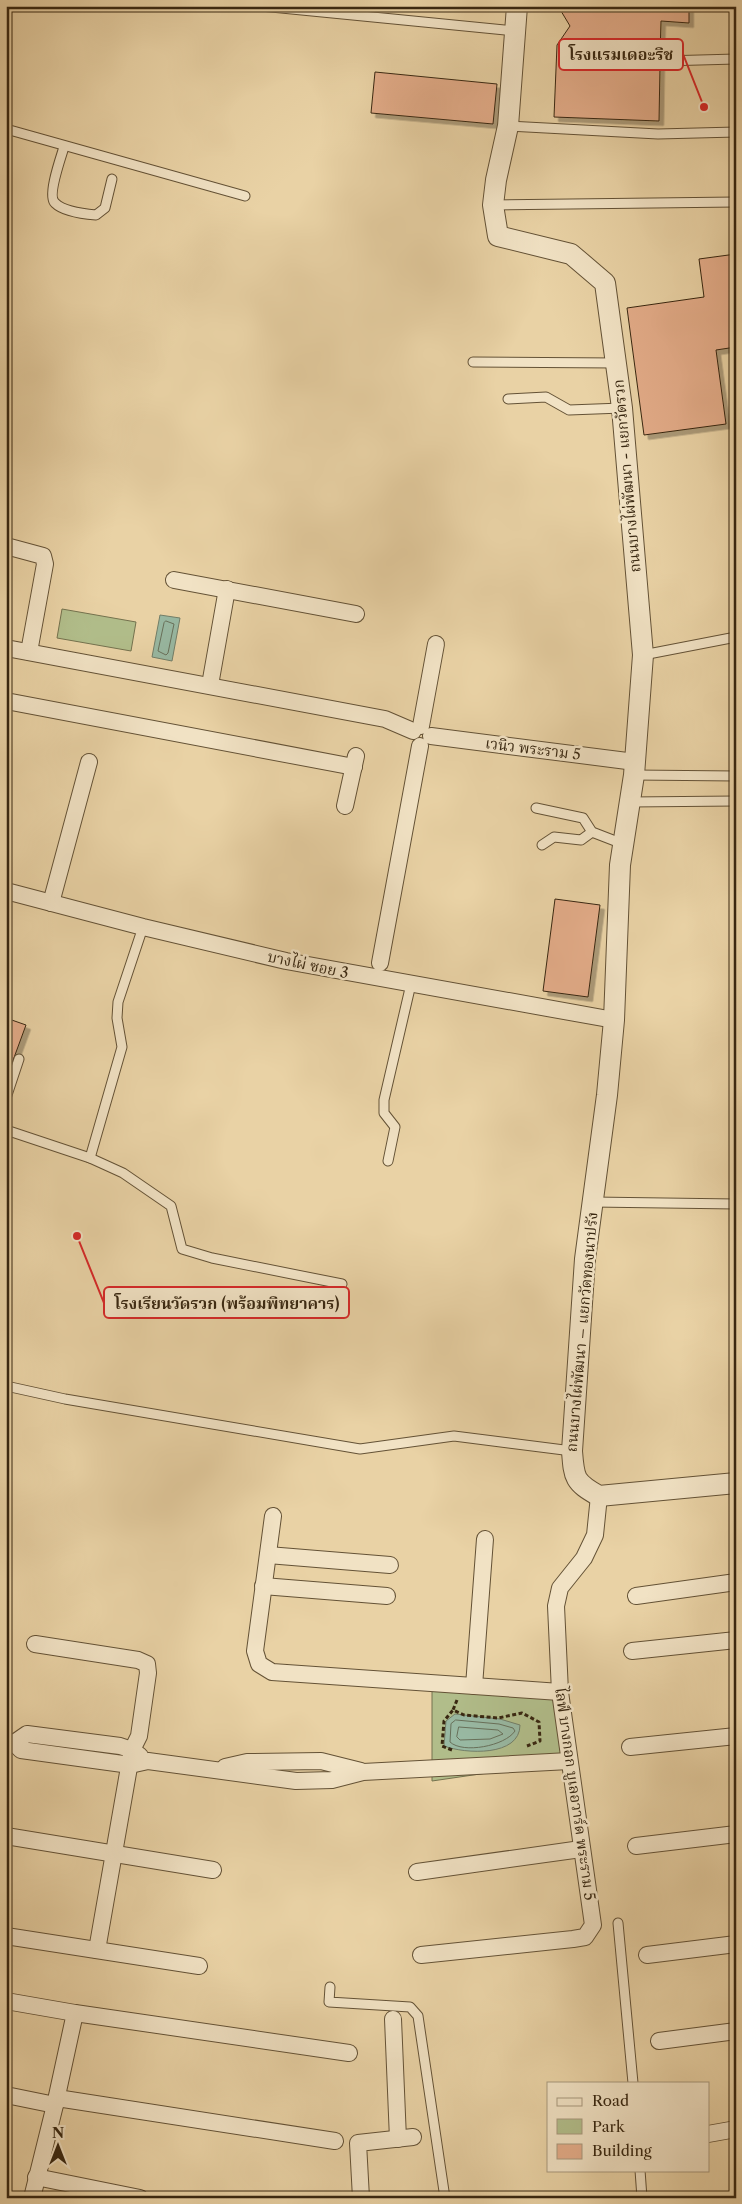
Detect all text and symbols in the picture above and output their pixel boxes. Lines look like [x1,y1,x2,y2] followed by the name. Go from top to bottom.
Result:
[559,39,683,70] callout: โรงแรมเดอะริช
[568,44,674,64] text: โรงแรมเดอะริช
[608,379,644,574] street label: ถนนบางไผ่พัฒนา - แยกวัดรวก
[484,733,582,764] street label: เวนิว พระราม 5
[266,946,351,982] street label: บางไผ่ ซอย 3
[561,1211,601,1453] street label: ถนนบางไผ่พัฒนา – แยกวัดทองนาปรัง
[104,1287,349,1318] callout: โรงเรียนวัดรวก (พร้อมพิทยาคาร)
[113,1293,340,1313] text: โรงเรียนวัดรวก (พร้อมพิทยาคาร)
[550,1685,601,1902] street label: ไลฟ์ บางกอก บูเลอวาร์ด พระราม 5
[547,2082,710,2172] legend
[592,2091,629,2110] text: Road
[592,2117,626,2136] text: Park
[32,2122,82,2172] north arrow
[52,2124,64,2142] text: N
[592,2141,652,2160] text: Building

